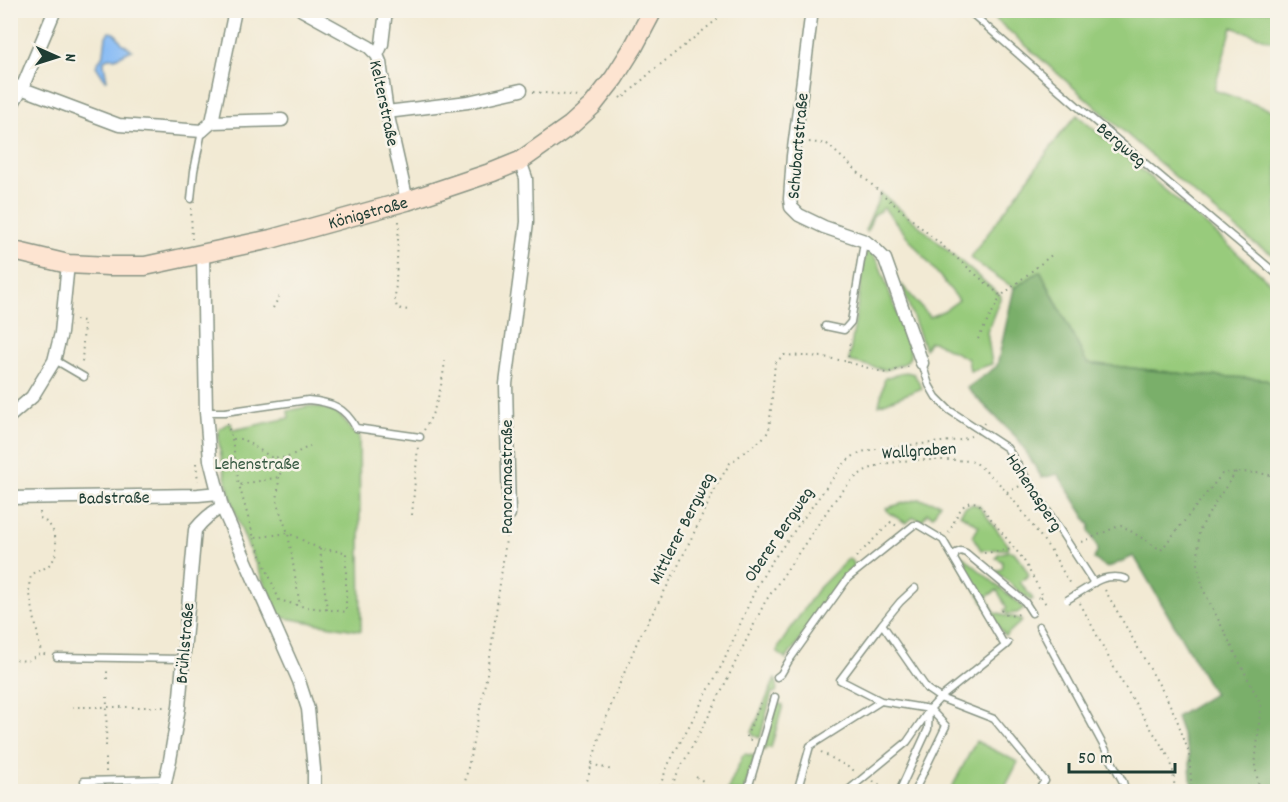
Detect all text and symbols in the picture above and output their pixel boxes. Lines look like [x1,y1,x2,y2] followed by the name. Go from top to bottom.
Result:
[27,27,87,87] north arrow
[58,53,81,62] text: N
[361,58,404,149] street label: Kelterstraße
[782,92,817,200] street label: Schubartstraße
[1090,118,1151,174] street label: Bergweg
[326,191,411,237] street label: Königstraße
[496,420,521,534] street label: Panoramastraße
[881,437,957,468] street label: Wallgraben
[998,449,1068,537] street label: Hohenasperg
[214,453,300,478] park label: Lehenstraße
[644,469,722,590] street label: Mittlerer Bergweg
[739,483,821,588] street label: Oberer Bergweg
[78,486,150,513] street label: Badstraße
[170,602,202,685] street label: Brühlstraße
[1069,736,1176,774] scale bar
[1078,747,1113,772] text: 50 m

